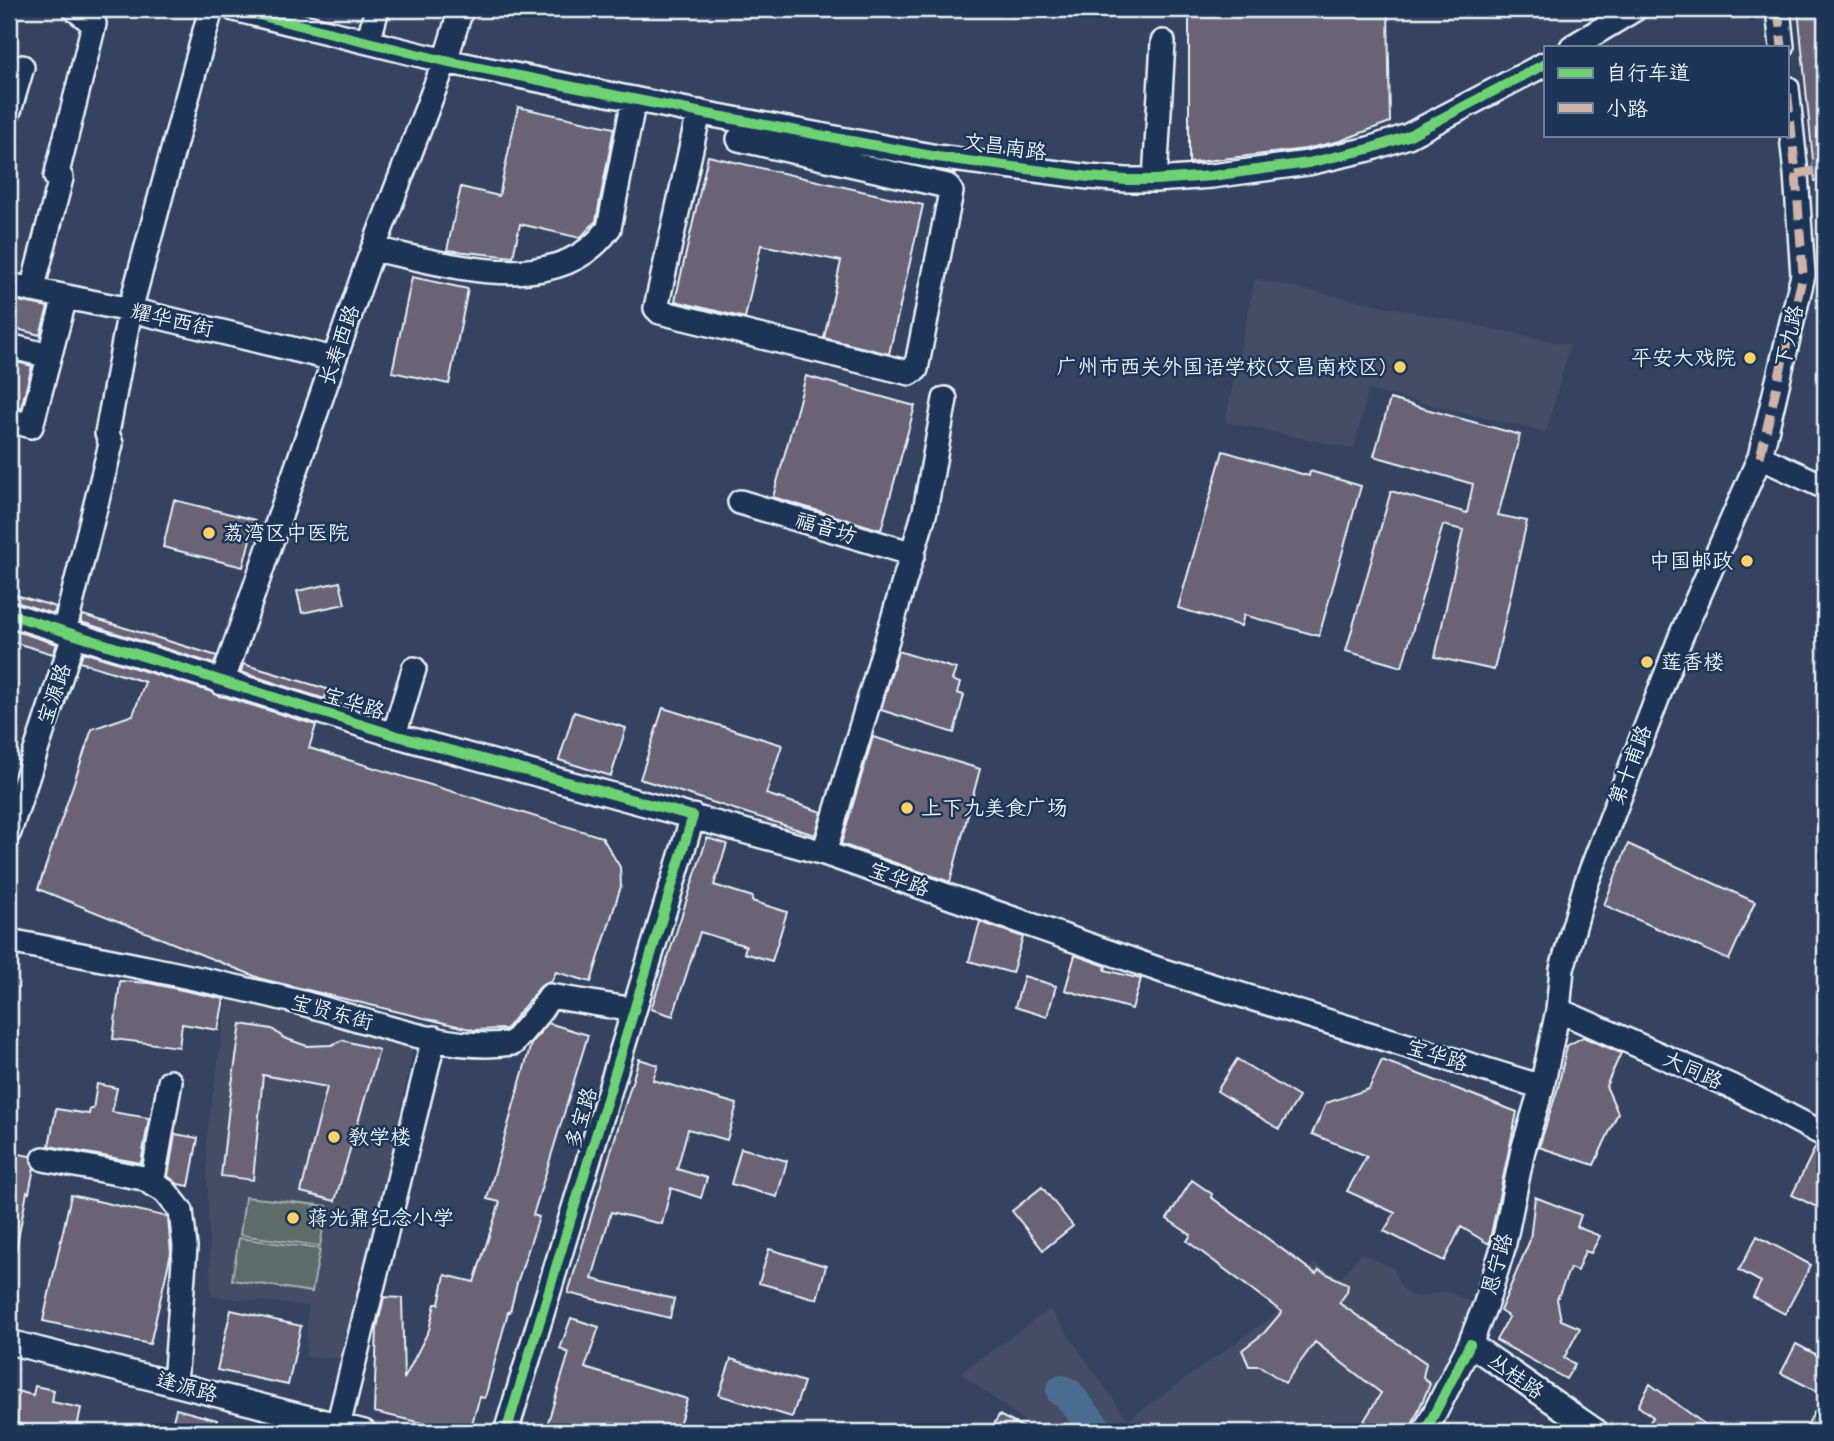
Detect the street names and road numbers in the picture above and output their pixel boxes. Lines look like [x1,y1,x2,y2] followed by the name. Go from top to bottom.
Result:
[962,129,1048,165] street label: 文昌南路
[128,299,216,341] street label: 耀华西街
[314,301,364,389] street label: 长寿西路
[1770,303,1808,369] street label: 下九路
[792,507,860,549] street label: 福音坊
[32,660,76,728] street label: 宝源路
[320,682,388,724] street label: 宝华路
[1604,721,1656,809] street label: 第十甫路
[865,857,933,901] street label: 宝华路
[288,990,376,1034] street label: 宝贤东街
[1403,1034,1471,1076] street label: 宝华路
[1659,1046,1727,1094] street label: 大同路
[560,1084,602,1152] street label: 多宝路
[1477,1230,1517,1298] street label: 恩宁路
[1483,1348,1549,1404] street label: 丛桂路
[153,1367,221,1407] street label: 逢源路

